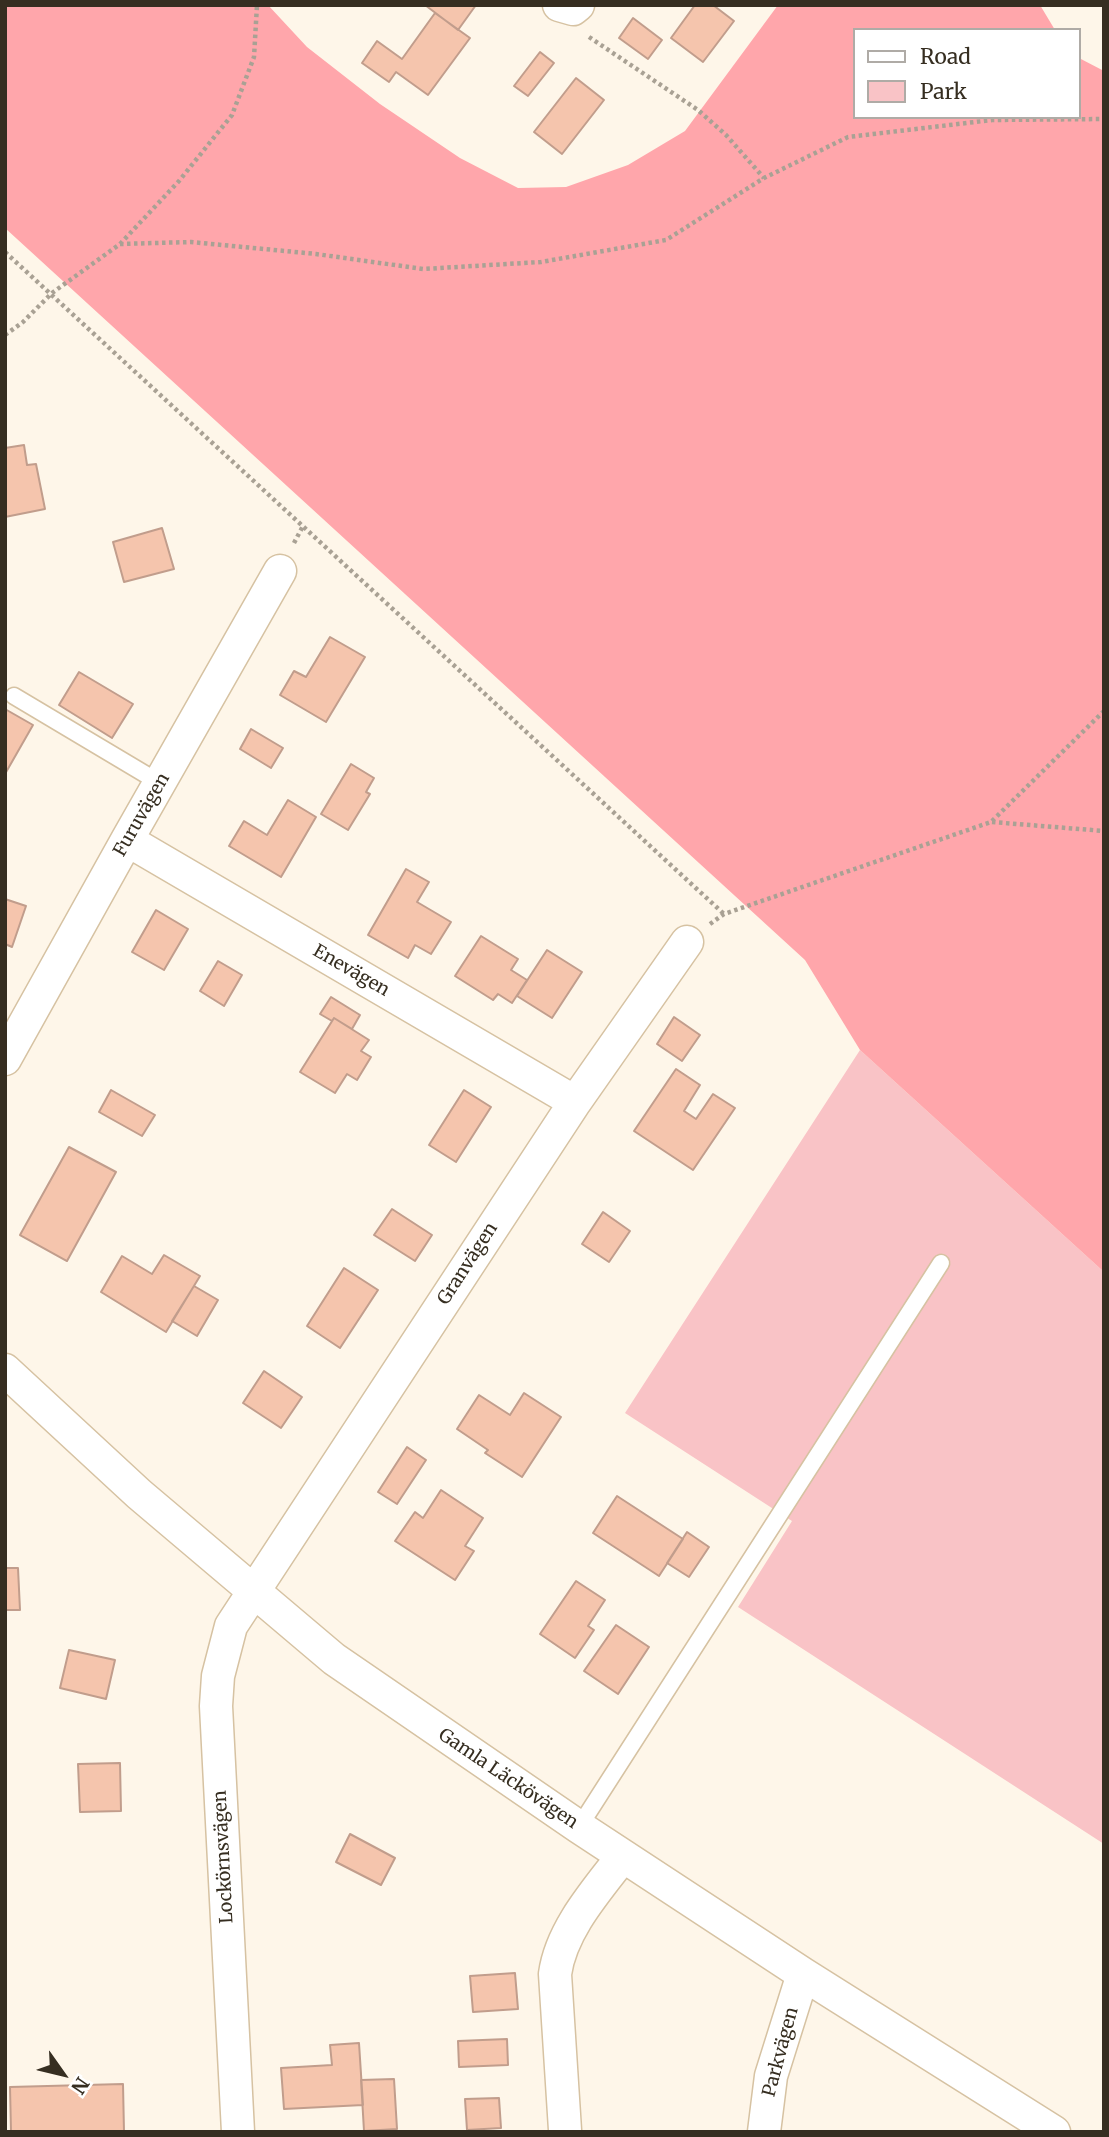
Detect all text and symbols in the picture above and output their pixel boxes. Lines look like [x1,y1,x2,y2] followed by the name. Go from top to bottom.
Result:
[853,28,1081,119] legend
[920,43,971,70] text: Road
[920,78,967,105] text: Park
[109,769,175,861] street label: Furuvägen
[309,940,393,1002] street label: Enevägen
[433,1219,503,1309] street label: Granvägen
[434,1724,582,1834] street label: Gamla Läckövägen
[210,1790,238,1924] street label: Lockörnsvägen
[759,2005,803,2099] street label: Parkvägen
[28,2039,98,2109] north arrow
[66,2073,95,2099] text: N

